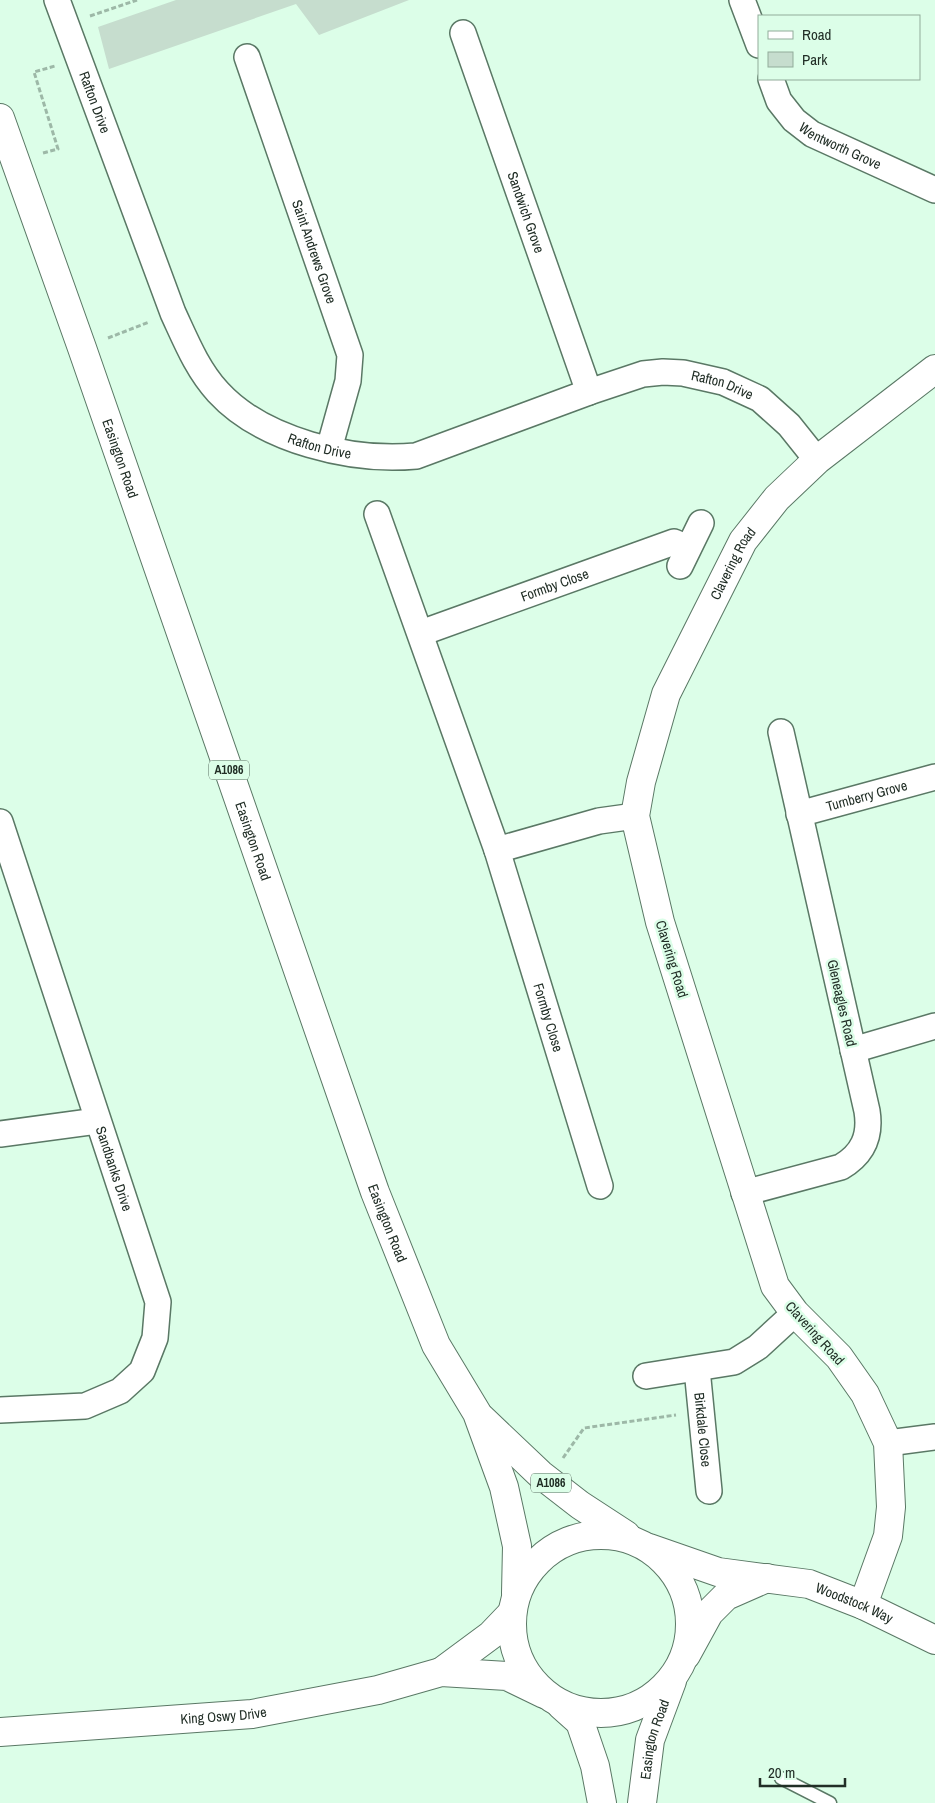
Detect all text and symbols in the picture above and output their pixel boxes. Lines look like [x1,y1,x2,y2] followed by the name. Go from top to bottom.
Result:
[758,15,920,80] legend
[802,24,831,45] text: Road
[802,49,828,70] text: Park
[75,69,115,136] street label: Rafton Drive
[795,118,884,173] street label: Wentworth Grove
[503,169,548,255] street label: Sandwich Grove
[288,197,341,306] street label: Saint Andrews Grove
[690,366,756,404] street label: Rafton Drive
[98,416,142,500] street label: Easington Road
[285,429,352,463] street label: Rafton Drive
[706,523,759,603] street label: Clavering Road
[518,564,591,605] street label: Formby Close
[209,760,249,780] road number: A1086
[824,776,909,815] street label: Turnberry Grove
[231,799,275,883] street label: Easington Road
[652,918,692,1000] street label: Clavering Road
[823,958,861,1048] street label: Gleneagles Road
[529,981,567,1054] street label: Formby Close
[92,1124,136,1213] street label: Sandbanks Drive
[364,1182,411,1265] street label: Easington Road
[782,1297,848,1369] street label: Clavering Road
[690,1392,716,1468] street label: Birkdale Close
[531,1474,571,1492] road number: A1086
[813,1578,896,1627] street label: Woodstock Way
[636,1697,673,1781] street label: Easington Road
[180,1702,268,1728] street label: King Oswy Drive
[760,1756,845,1788] scale bar
[768,1762,795,1783] text: 20 m

